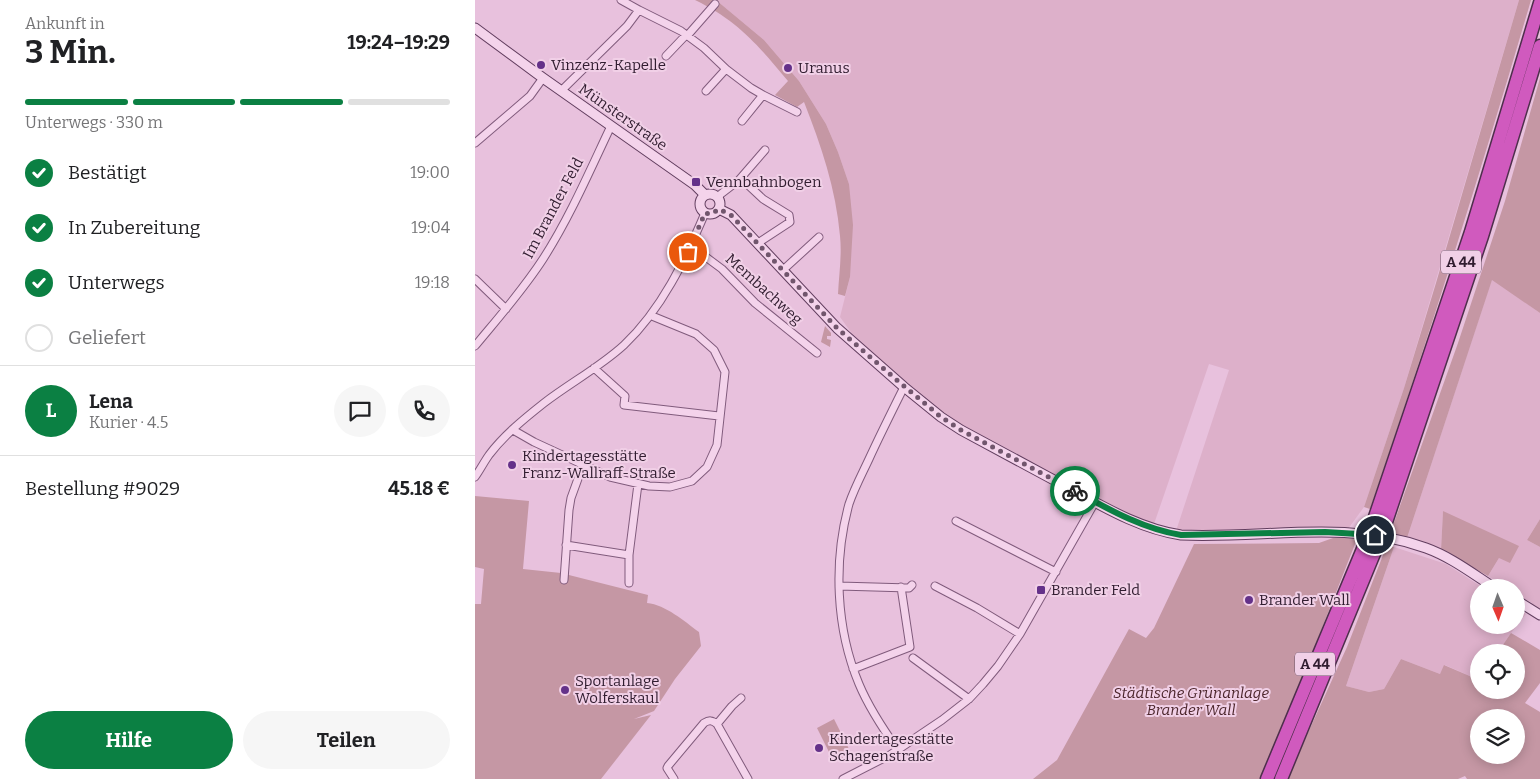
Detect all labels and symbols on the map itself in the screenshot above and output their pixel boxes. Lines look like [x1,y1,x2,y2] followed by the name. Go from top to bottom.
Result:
[551,56,666,74] place label: Vinzenz-Kapelle
[535,59,547,71] marker: Vinzenz-Kapelle
[798,59,850,77] place label: Uranus
[782,62,794,74] marker: Uranus
[575,80,671,154] street label: Münsterstraße
[519,154,587,262] street label: Im Brander Feld
[706,173,822,191] place label: Vennbahnbogen
[690,176,702,188] marker: Vennbahnbogen
[667,231,709,273] pin
[722,250,806,328] street label: Membachweg
[1441,250,1481,274] road number: A 44
[522,447,676,482] place label: Kindertagesstätte Franz-Wallraff-Straße
[506,459,518,471] marker: Kindertagesstätte Franz-Wallraff-Straße
[1050,466,1100,516] courier
[1354,514,1396,556] pin
[1470,579,1525,634] north arrow
[1051,581,1140,599] place label: Brander Feld
[1035,584,1047,596] marker: Brander Feld
[1259,591,1350,609] place label: Brander Wall
[1243,594,1255,606] marker: Brander Wall
[1295,652,1335,676] road number: A 44
[575,672,659,707] place label: Sportanlage Wolferskaul
[559,684,571,696] marker: Sportanlage Wolferskaul
[1113,684,1269,719] park label: Städtische Grünanlage Brander Wall
[829,730,954,765] place label: Kindertagesstätte Schagenstraße
[813,742,825,754] marker: Kindertagesstätte Schagenstraße

